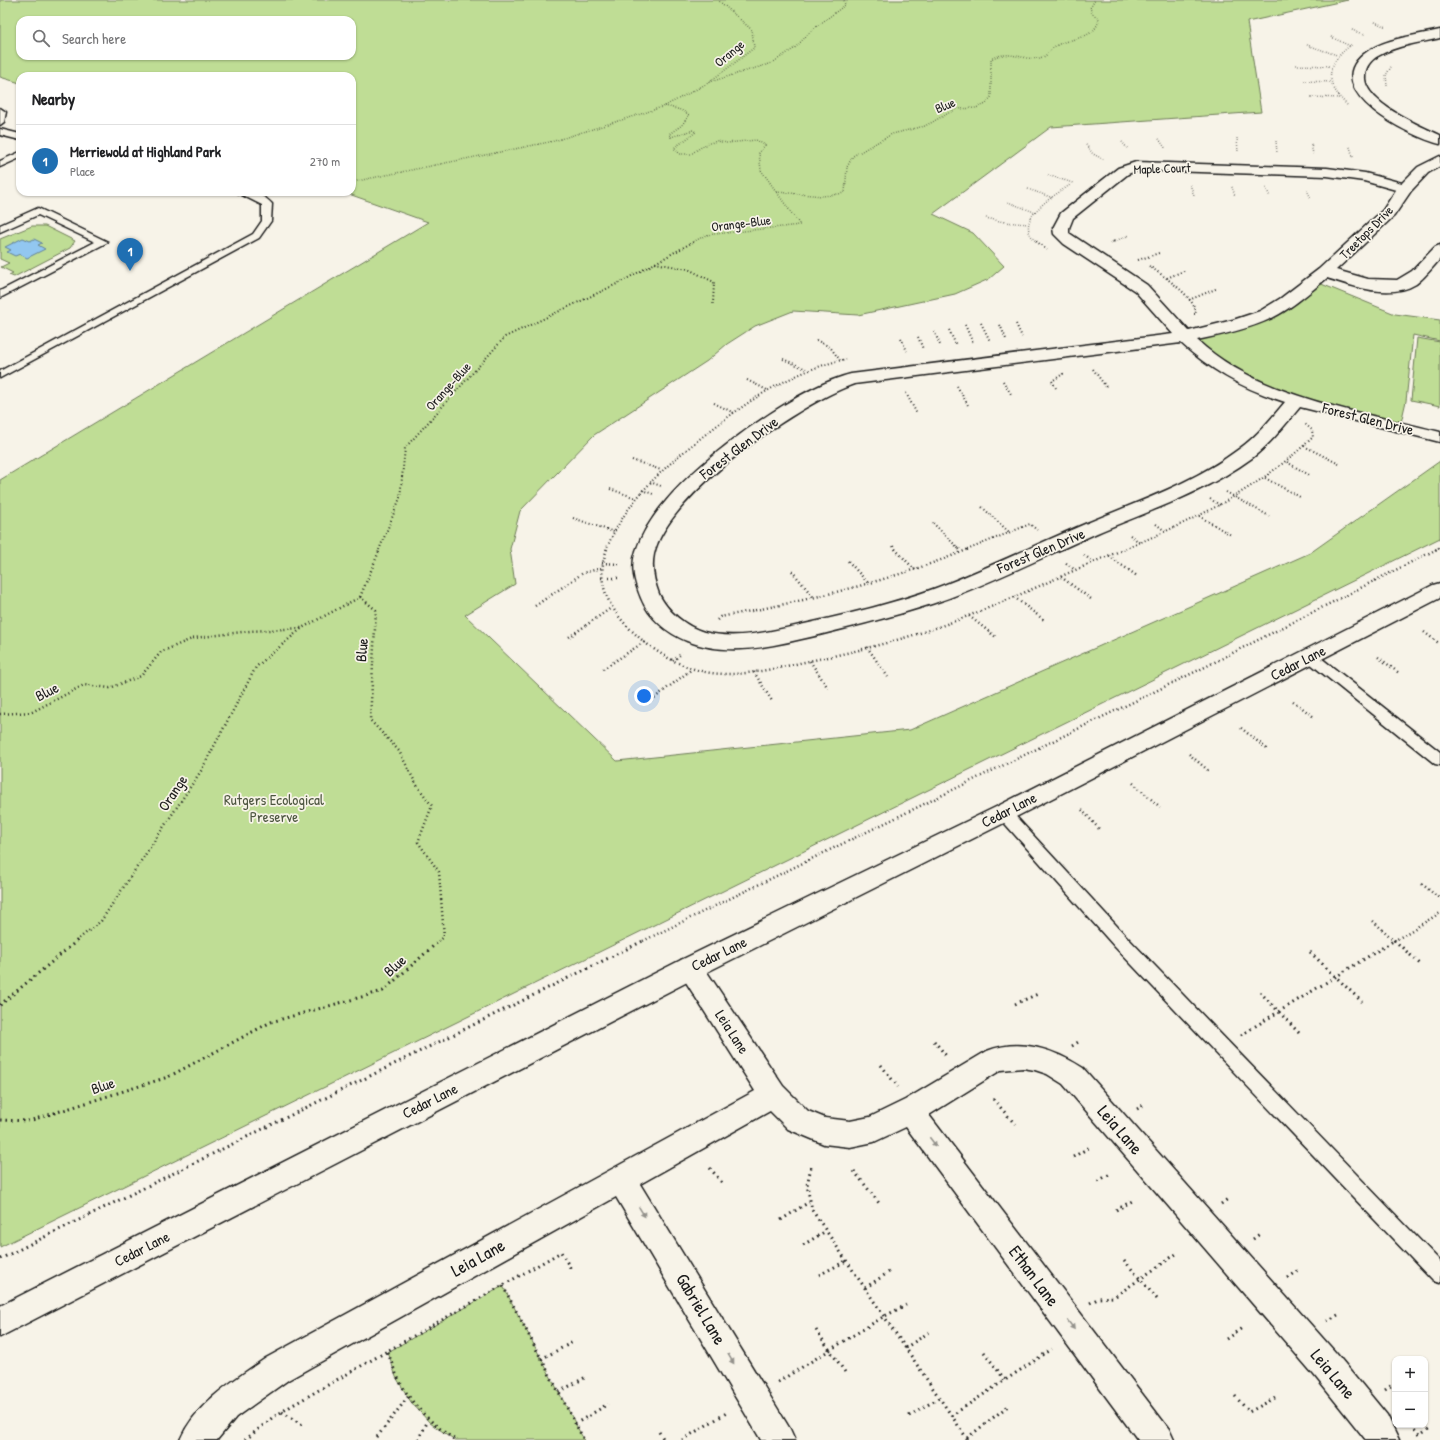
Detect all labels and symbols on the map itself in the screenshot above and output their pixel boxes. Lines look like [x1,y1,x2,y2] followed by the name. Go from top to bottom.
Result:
[710,35,748,71] street label: Orange
[932,93,958,117] street label: Blue
[1133,158,1191,178] street label: Maple Court
[1335,201,1397,263] street label: Treetops Drive
[710,210,772,236] street label: Orange-Blue
[117,238,143,271] pin: 1
[421,358,475,414] street label: Orange-Blue
[1319,397,1416,440] street label: Forest Glen Drive
[694,411,782,485] street label: Forest Glen Drive
[993,523,1088,579] street label: Forest Glen Drive
[350,637,373,663] street label: Blue
[1267,640,1329,685] street label: Cedar Lane
[32,677,62,706] street label: Blue
[634,686,654,706] your location
[153,770,192,815] street label: Orange
[978,787,1040,832] street label: Cedar Lane
[224,789,324,827] park label: Rutgers Ecological Preserve
[688,931,750,976] street label: Cedar Lane
[379,950,410,981] street label: Blue
[710,1006,754,1058] street label: Leia Lane
[88,1072,117,1099] street label: Blue
[399,1078,461,1123] street label: Cedar Lane
[1092,1100,1149,1160] street label: Leia Lane
[929,1137,938,1148] one-way arrow
[638,1206,645,1218] one-way arrow
[111,1226,173,1271] street label: Cedar Lane
[446,1233,509,1283] street label: Leia Lane
[1003,1240,1065,1311] street label: Ethan Lane
[670,1268,733,1349] street label: Gabriel Lane
[1066,1319,1075,1330] one-way arrow
[1305,1343,1362,1404] street label: Leia Lane
[728,1353,735,1365] one-way arrow

